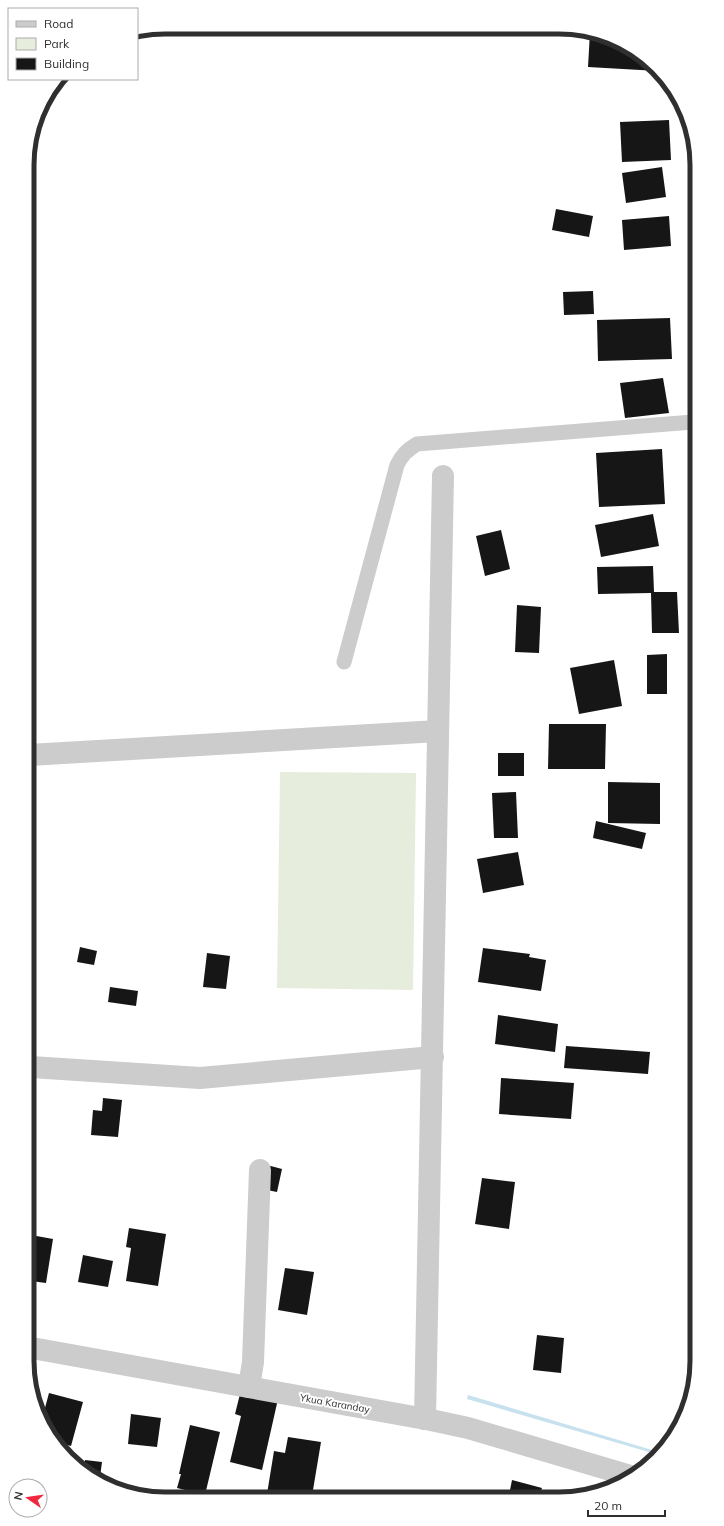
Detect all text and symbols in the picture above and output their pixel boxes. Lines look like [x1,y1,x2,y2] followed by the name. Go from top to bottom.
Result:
[8,8,138,80] legend
[44,16,73,31] text: Road
[44,36,70,51] text: Park
[44,56,89,71] text: Building
[298,1391,372,1416] street label: Ykua Karanday
[8,1478,48,1518] north arrow
[11,1490,26,1501] text: N
[588,1492,665,1518] scale bar
[594,1498,622,1513] text: 20 m

